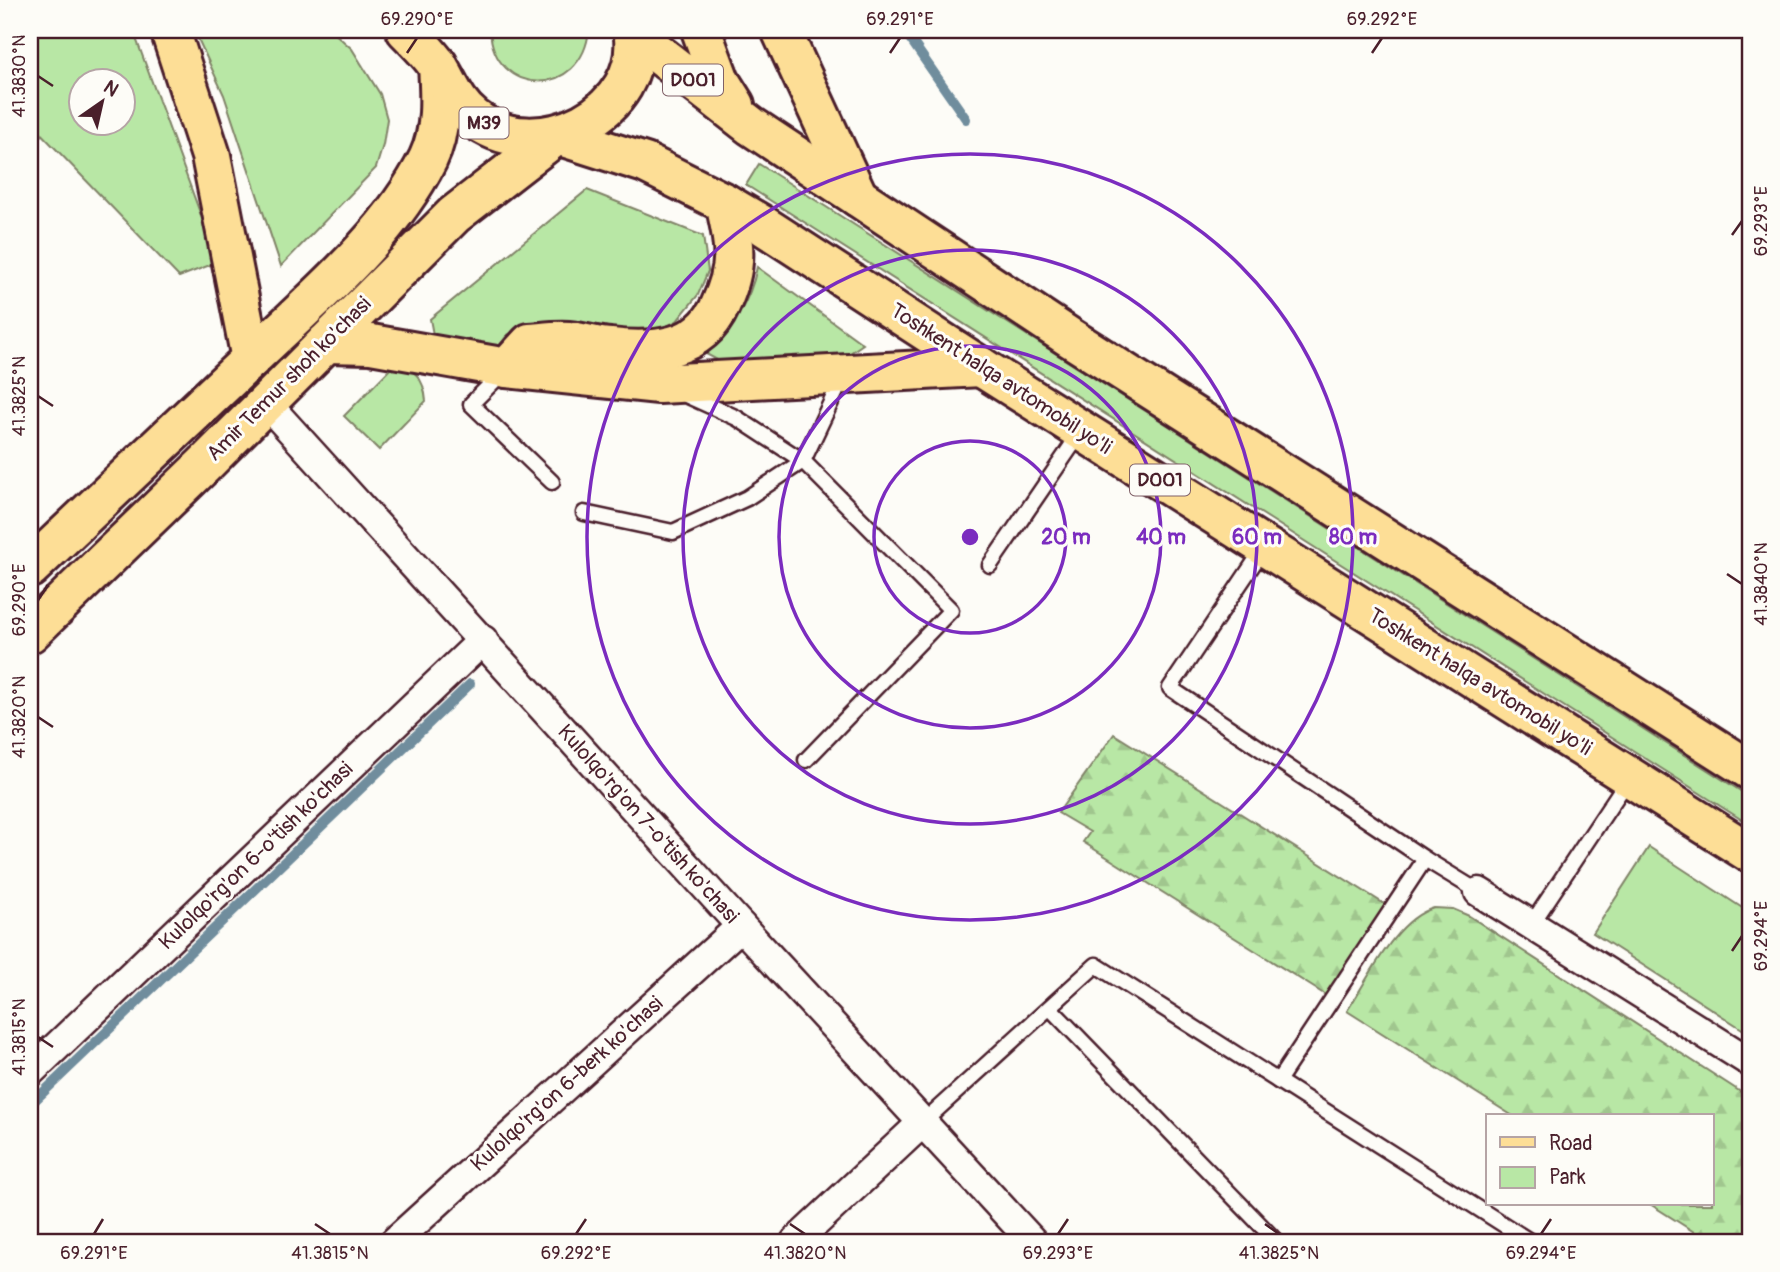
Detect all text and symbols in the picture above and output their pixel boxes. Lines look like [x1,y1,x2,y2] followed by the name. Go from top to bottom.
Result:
[381,8,453,31] text: 69.290°E
[866,8,934,31] text: 69.291°E
[1347,8,1417,31] text: 69.292°E
[8,35,31,117] text: 41.3830°N
[663,64,723,96] road number: D001
[66,66,136,136] north arrow
[99,75,123,102] text: N
[460,108,508,139] road number: M39
[1750,186,1773,256] text: 69.293°E
[201,291,377,467] street label: Amir Temur shoh ko'chasi
[885,297,1117,461] street label: Toshkent halqa avtomobil yo'li
[8,356,31,436] text: 41.3825°N
[1130,464,1190,495] road number: D001
[1041,524,1091,551] text: 20 m
[1136,524,1186,551] text: 40 m
[1232,524,1282,551] text: 60 m
[1329,524,1377,551] text: 80 m
[958,525,982,549] centre of rings
[1750,542,1773,626] text: 41.3840°N
[8,564,31,636] text: 69.290°E
[1363,602,1597,762] street label: Toshkent halqa avtomobil yo'li
[8,676,31,758] text: 41.3820°N
[551,719,745,929] street label: Kulolqo'rg'on 7-o'tish ko'chasi
[153,756,359,956] street label: Kulolqo'rg'on 6-o'tish ko'chasi
[1750,901,1773,971] text: 69.294°E
[465,990,669,1178] street label: Kulolqo'rg'on 6-berk ko'chasi
[8,998,31,1076] text: 41.3815°N
[1486,1114,1714,1206] legend
[1549,1130,1593,1157] text: Road
[1549,1164,1586,1191] text: Park
[60,1242,128,1265] text: 69.291°E
[291,1242,369,1265] text: 41.3815°N
[541,1242,611,1265] text: 69.292°E
[764,1242,846,1265] text: 41.3820°N
[1023,1242,1093,1265] text: 69.293°E
[1239,1242,1319,1265] text: 41.3825°N
[1506,1242,1576,1265] text: 69.294°E

